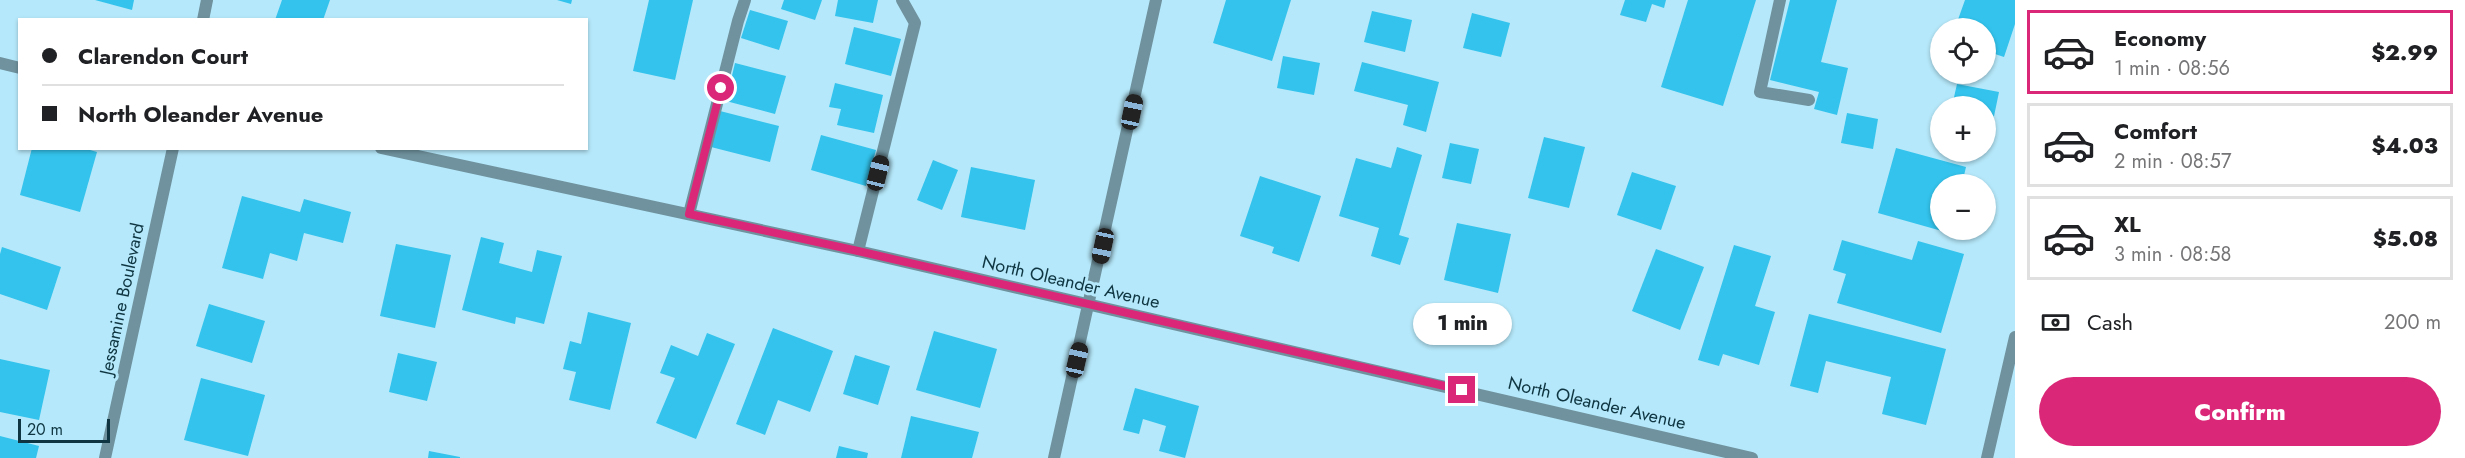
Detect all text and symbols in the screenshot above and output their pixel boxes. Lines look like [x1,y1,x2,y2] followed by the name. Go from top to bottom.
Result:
[1930,18,1996,240] map controls
[1930,18,1996,84] button: locate
[2114,22,2206,54] text: Economy
[2042,25,2096,79] icon: car
[2371,36,2438,68] text: $2.99
[78,40,248,72] text: Clarendon Court
[2114,54,2230,83] text: 1 min · 08:56
[707,74,734,101] route start
[1119,93,1145,131] car
[1930,96,1996,162] button: +
[78,98,323,130] text: North Oleander Avenue
[2114,115,2197,147] text: Comfort
[2042,118,2096,172] icon: car
[2372,129,2438,161] text: $4.03
[2114,147,2231,176] text: 2 min · 08:57
[865,153,891,193] car
[1930,174,1996,240] button: −
[2114,208,2141,240] text: XL
[2042,211,2096,265] icon: car
[93,220,151,380] street label: Jessamine Boulevard
[2373,222,2438,254] text: $5.08
[1090,227,1116,265] car
[2114,240,2231,269] text: 3 min · 08:58
[979,249,1163,315] street label: North Oleander Avenue
[1412,303,1512,345] callout: 1 min
[2039,306,2072,339] icon: cash
[2087,306,2133,338] text: Cash
[2384,308,2441,337] text: 200 m
[1437,309,1488,338] text: 1 min
[1064,340,1090,380] car
[1505,370,1689,436] street label: North Oleander Avenue
[1448,376,1475,403] route end
[2039,377,2441,446] button: Confirm
[18,416,110,444] scale bar
[27,418,63,441] text: 20 m

